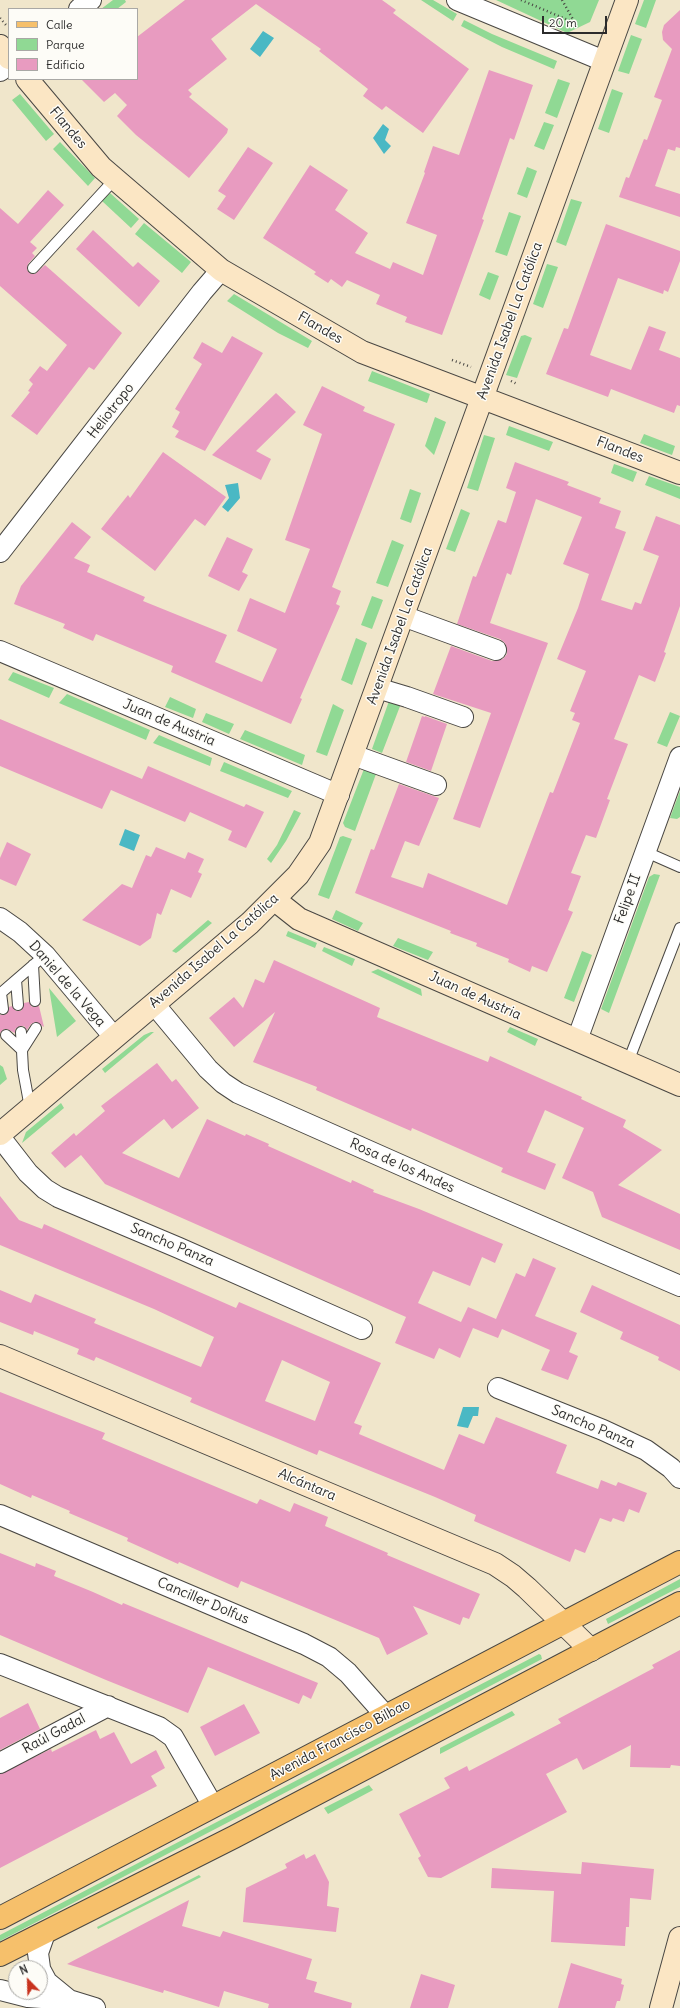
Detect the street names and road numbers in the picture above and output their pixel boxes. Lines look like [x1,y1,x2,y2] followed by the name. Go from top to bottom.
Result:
[46,104,90,152] street label: Flandes
[474,240,546,402] street label: Avenida Isabel La Católica
[294,308,346,348] street label: Flandes
[84,380,138,442] street label: Heliotropo
[594,433,646,467] street label: Flandes
[364,545,436,707] street label: Avenida Isabel La Católica
[120,696,218,750] street label: Juan de Austria
[611,872,645,926] street label: Felipe II
[146,890,282,1012] street label: Avenida Isabel La Católica
[25,938,109,1030] street label: Daniel de la Vega
[426,968,524,1024] street label: Juan de Austria
[347,1135,457,1197] street label: Rosa de los Andes
[128,1220,216,1270] street label: Sancho Panza
[549,1402,637,1452] street label: Sancho Panza
[275,1465,339,1505] street label: Alcántara
[154,1574,252,1628] street label: Canciller Dolfus
[267,1696,413,1784] street label: Avenida Francisco Bilbao
[20,1710,88,1758] street label: Raúl Gadal

